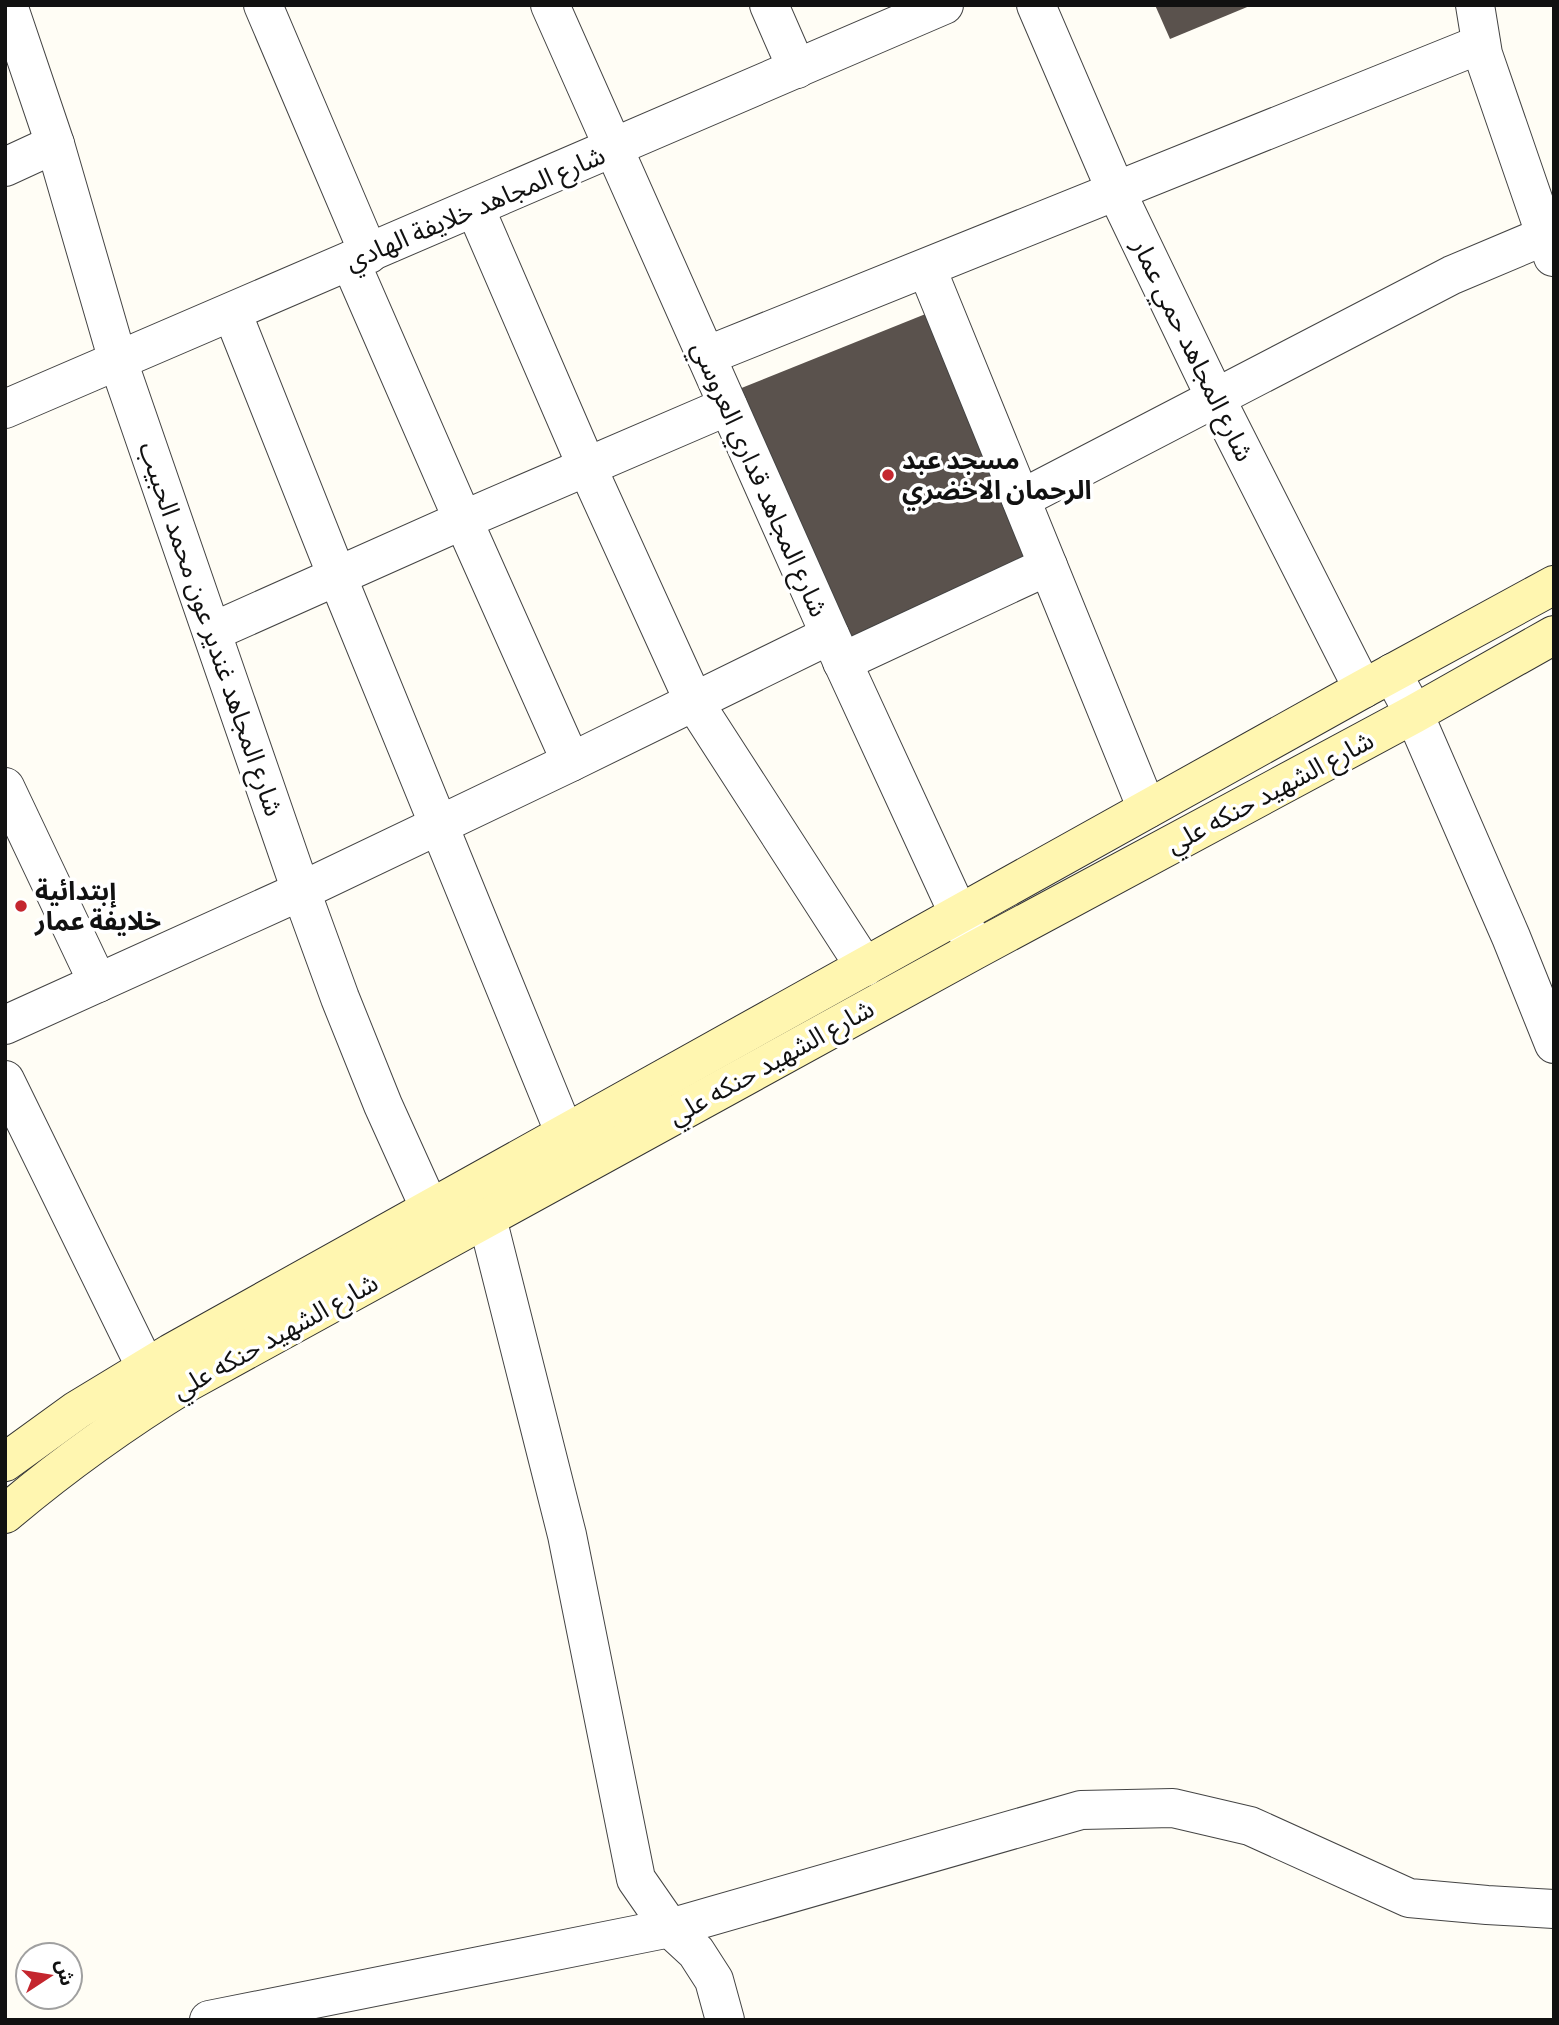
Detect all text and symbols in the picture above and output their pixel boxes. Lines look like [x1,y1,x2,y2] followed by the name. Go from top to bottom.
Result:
[340,139,611,281] street label: شارع المجاهد خلايفة الهادي
[1121,232,1261,468] street label: شارع المجاهد حمي عمار
[681,336,835,623] street label: شارع المجاهد قداري العروسي
[129,438,290,821] street label: شارع المجاهد غندير عون محمد الحبيب
[902,444,1092,511] place label: مسجد عبد الرحمان الاخضري
[880,467,896,483] marker: مسجد عبد الرحمان الاخضري
[1161,724,1381,864] street label: شارع الشهيد حنكه علي
[34,875,161,937] place label: إبتدائية خلايفة عمار
[13,898,29,914] marker: إبتدائية خلايفة عمار
[663,992,881,1135] street label: شارع الشهيد حنكه علي
[167,1266,385,1409] street label: شارع الشهيد حنكه علي
[14,1941,84,2011] north arrow
[51,1957,79,1988] text: ش

